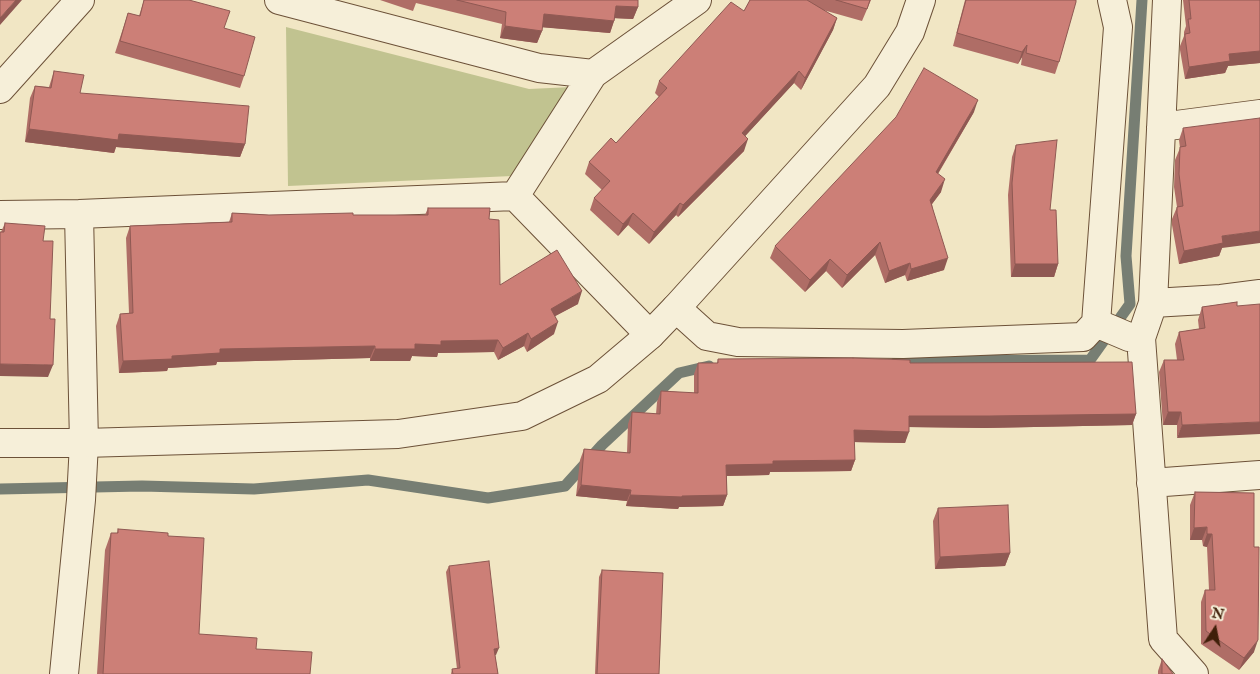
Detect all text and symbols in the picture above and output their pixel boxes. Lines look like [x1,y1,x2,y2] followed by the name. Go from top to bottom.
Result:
[1190,604,1240,654] north arrow
[1210,604,1226,624] text: N

